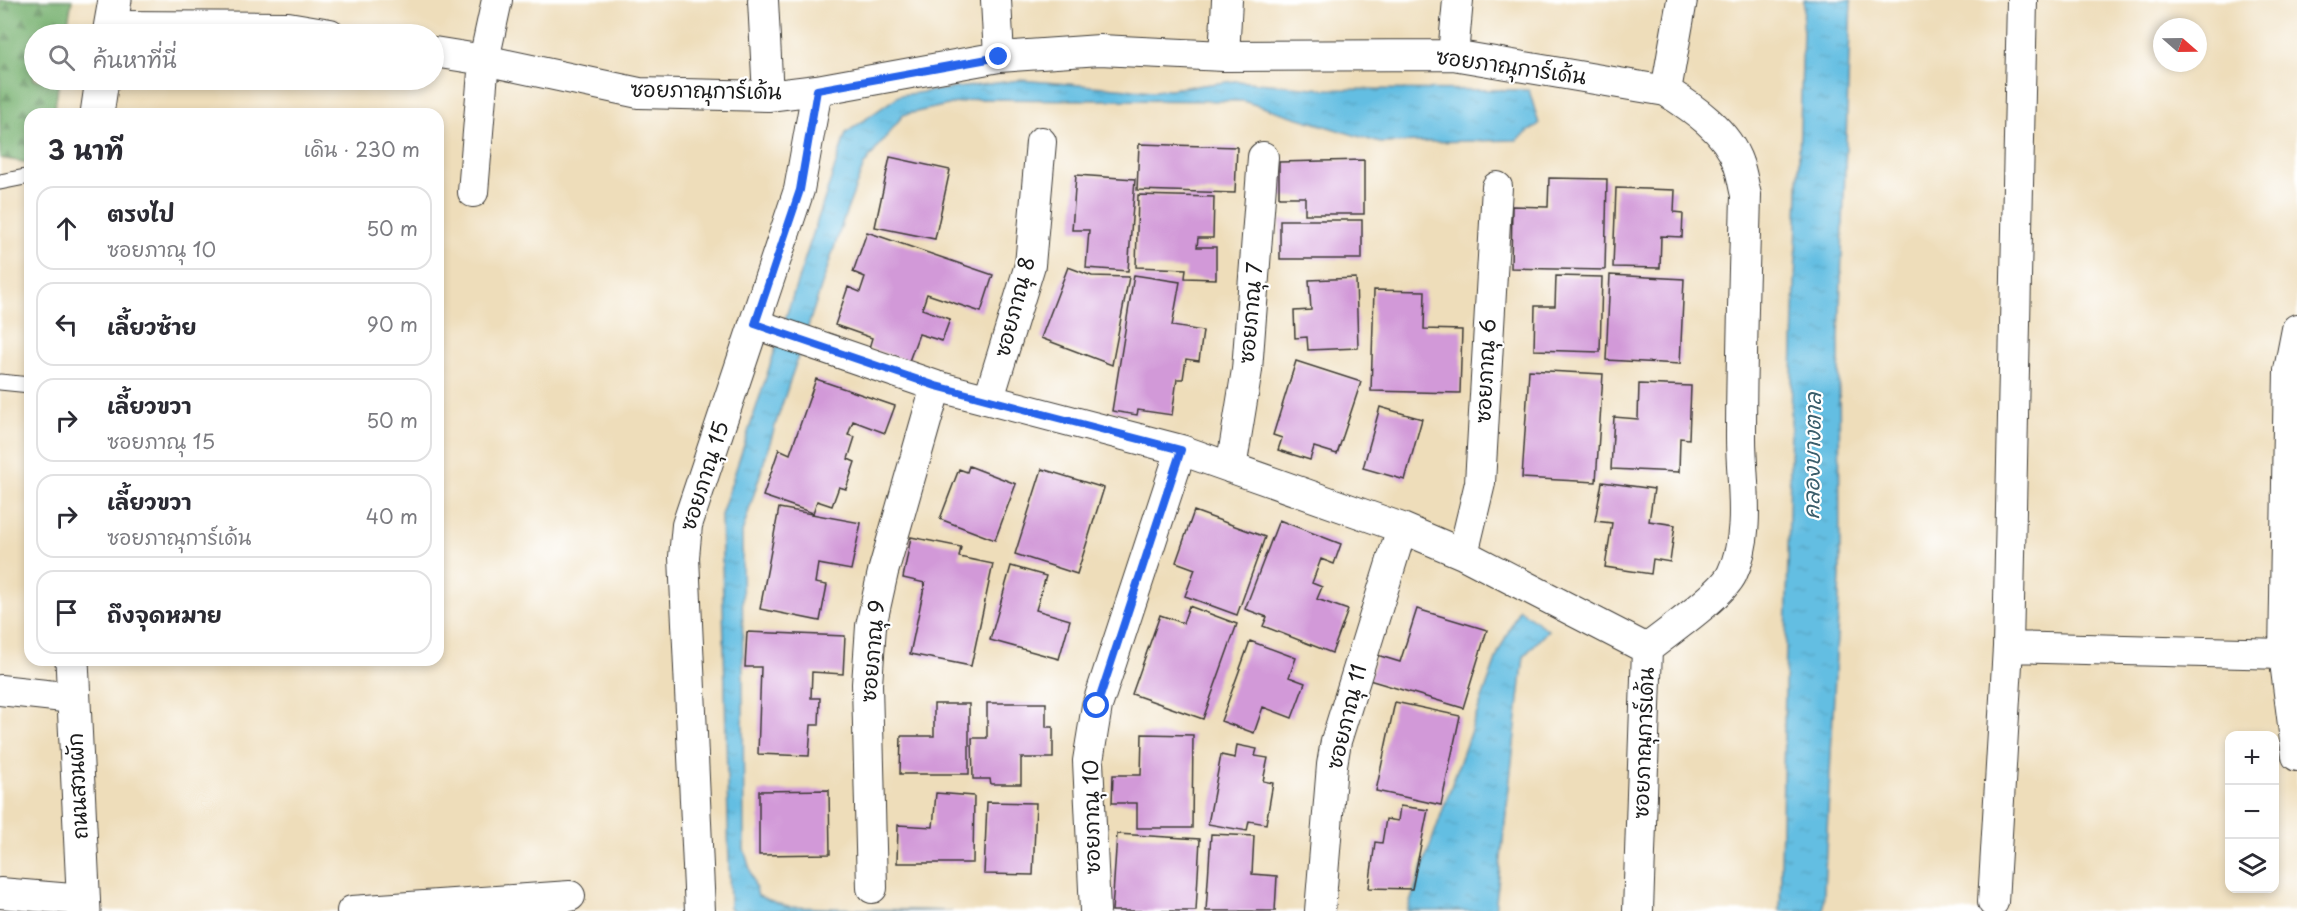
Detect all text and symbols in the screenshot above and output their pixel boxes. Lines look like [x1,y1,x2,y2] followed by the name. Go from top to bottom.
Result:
[2153,18,2207,72] north arrow
[24,24,444,90] search box
[1434,39,1588,93] street label: ซอยภาณุการ์เด้น
[45,41,78,74] icon: search
[93,42,177,75] text: ค้นหาที่นี่
[985,43,1011,69] route end
[630,72,782,108] street label: ซอยภาณุการ์เด้น
[48,130,123,169] text: 3 นาที
[304,134,420,164] text: เดิน · 230 m
[107,196,175,229] text: ตรงไป
[50,212,83,245] icon: ahead
[366,213,418,243] text: 50 m
[107,234,216,264] text: ซอยภาณุ 10
[984,253,1044,361] street label: ซอยภาณุ 8
[1229,261,1271,365] street label: ซอยภาณุ 7
[50,308,83,341] icon: left
[107,309,197,342] text: เลี้ยวซ้าย
[367,309,418,339] text: 90 m
[1465,318,1505,424] street label: ซอยภาณุ 6
[107,388,191,421] text: เลี้ยวขวา
[1793,391,1828,520] water label: คลองบางตาล
[50,404,83,437] icon: right
[366,405,418,435] text: 50 m
[670,416,738,535] street label: ซอยภาณุ 15
[107,426,215,456] text: ซอยภาณุ 15
[107,484,191,517] text: เลี้ยวขวา
[50,500,83,533] icon: right
[366,501,418,531] text: 40 m
[107,522,251,552] text: ซอยภาณุการ์เด้น
[50,596,83,629] icon: arrive
[107,597,222,630] text: ถึงจุดหมาย
[851,598,893,704] street label: ซอยภาณุ 9
[1317,661,1376,773] street label: ซอยภาณุ 11
[1623,667,1663,819] street label: ซอยภาณุการ์เด้น
[1083,692,1109,718] route start
[2225,731,2279,893] map controls
[2225,731,2279,785] button: +
[57,732,95,840] street label: ถนนสวนผัก
[1073,759,1109,875] street label: ซอยภาณุ 10
[2225,785,2279,839] button: −
[2225,839,2279,893] button: layers

